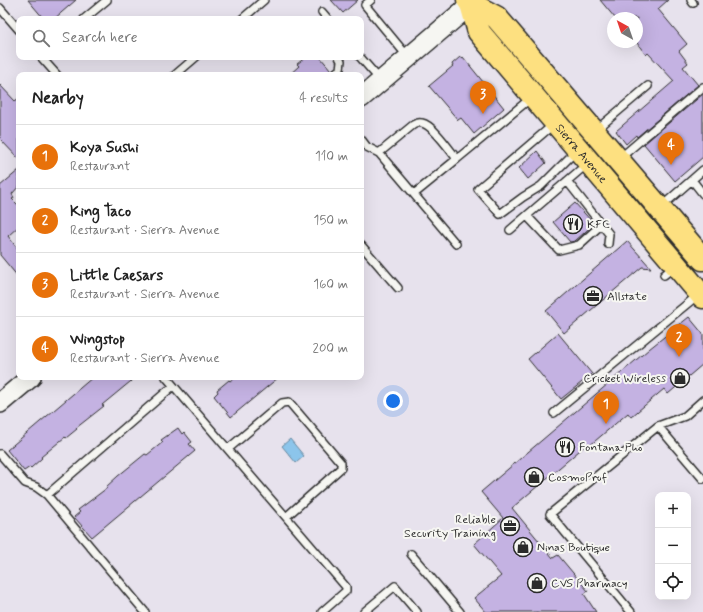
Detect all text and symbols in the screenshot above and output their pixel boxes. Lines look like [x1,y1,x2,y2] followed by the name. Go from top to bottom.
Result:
[607,12,643,48] north arrow
[16,16,364,60] search box
[30,27,52,49] icon: search
[62,28,138,48] text: Search here
[470,81,496,114] pin: 3
[32,87,84,109] text: Nearby
[299,90,348,107] text: 4 results
[551,121,611,187] street label: Sierra Avenue
[658,132,684,165] pin: 4
[70,138,139,158] text: Koya Sushi
[42,148,48,165] text: 1
[315,148,348,165] text: 110 m
[70,158,130,175] text: Restaurant
[70,202,131,222] text: King Taco
[42,212,48,229] text: 2
[314,212,348,229] text: 150 m
[562,213,584,235] restaurant icon: KFC
[587,217,610,233] place label: KFC
[70,222,220,239] text: Restaurant · Sierra Avenue
[70,266,163,286] text: Little Caesars
[42,276,48,293] text: 3
[313,276,348,293] text: 160 m
[582,285,604,307] office icon: Allstate
[70,286,220,303] text: Restaurant · Sierra Avenue
[607,289,647,305] place label: Allstate
[666,324,692,357] pin: 2
[70,330,125,350] text: Wingstop
[41,340,49,357] text: 4
[313,340,348,357] text: 200 m
[70,350,220,367] text: Restaurant · Sierra Avenue
[669,367,691,389] shop icon: Cricket Wireless
[583,371,667,387] place label: Cricket Wireless
[383,391,403,411] your location
[593,391,619,424] pin: 1
[554,436,576,458] restaurant icon: Fontana Pho
[579,440,643,456] place label: Fontana Pho
[523,466,545,488] shop icon: CosmoProf
[548,470,607,486] place label: CosmoProf
[655,492,691,600] map controls
[655,492,691,528] button: +
[404,512,496,542] place label: Reliable Security Training
[499,515,521,537] office icon: Reliable Security Training
[655,528,691,564] button: −
[512,536,534,558] shop icon: Ninas Boutique
[537,540,610,556] place label: Ninas Boutique
[655,564,691,600] button: locate
[526,572,548,594] shop icon: CVS Pharmacy
[551,576,628,592] place label: CVS Pharmacy

